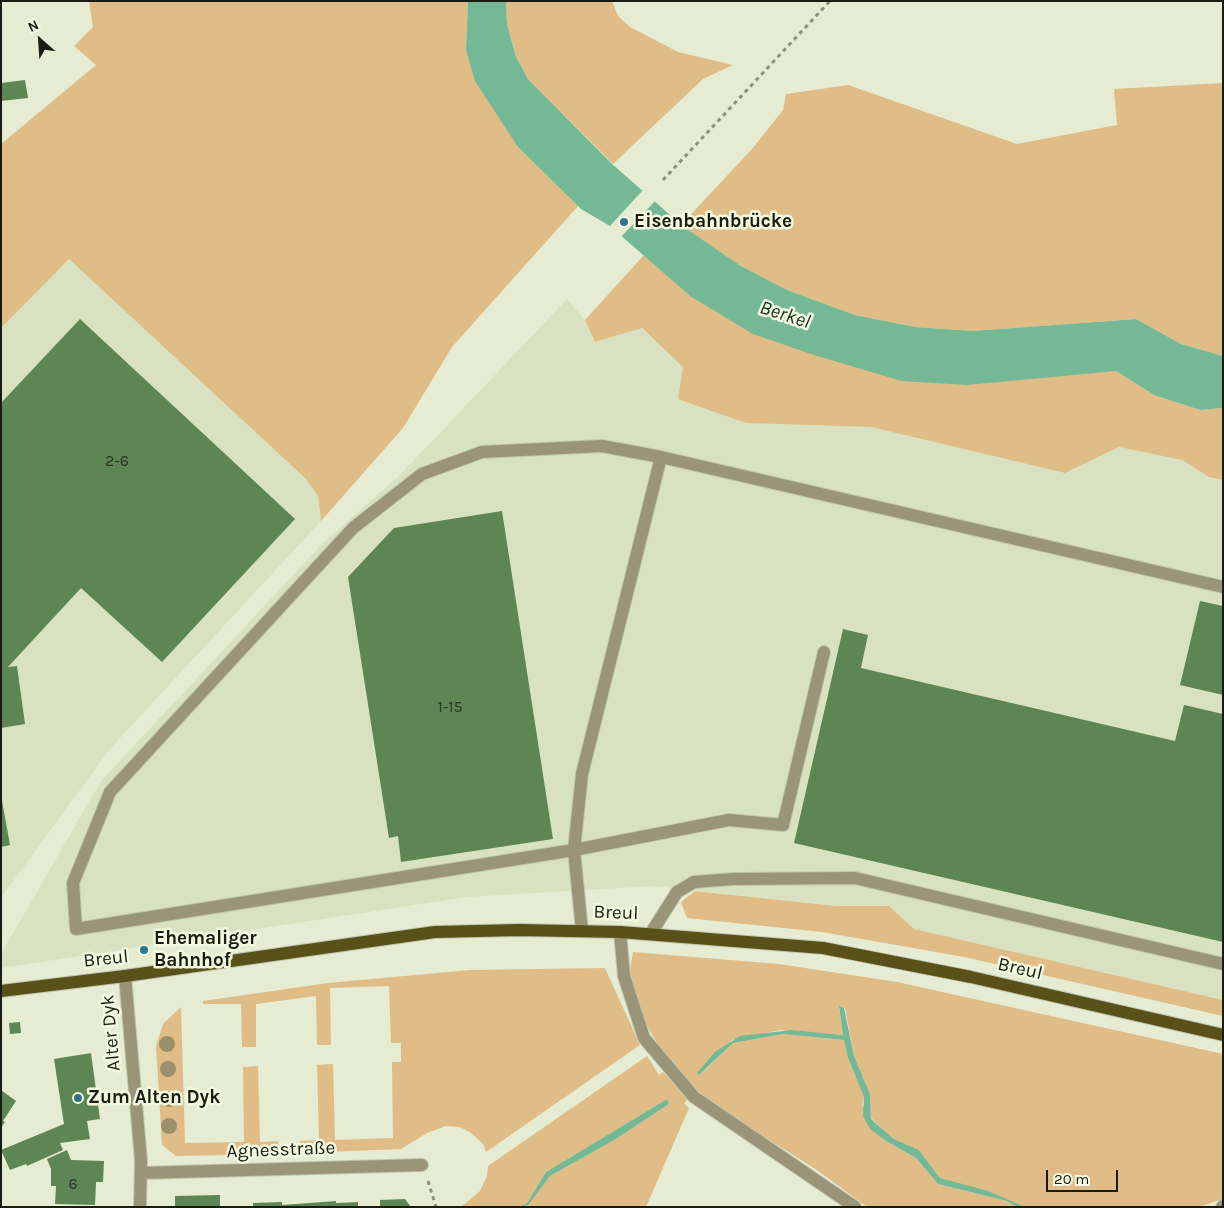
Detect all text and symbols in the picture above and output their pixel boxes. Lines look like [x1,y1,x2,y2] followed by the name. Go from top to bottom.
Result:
[15,15,65,65] north arrow
[25,16,41,36] text: N
[634,211,792,233] place label: Eisenbahnbrücke
[618,216,630,228] marker: Eisenbahnbrücke
[757,296,813,334] water label: Berkel
[105,451,129,471] house number: 2-6
[437,697,463,717] house number: 1-15
[593,901,639,925] street label: Breul
[154,928,257,972] place label: Ehemaliger Bahnhof
[138,944,150,956] marker: Ehemaliger Bahnhof
[82,945,130,973] street label: Breul
[995,953,1045,985] street label: Breul
[96,994,126,1072] street label: Alter Dyk
[88,1087,220,1109] place label: Zum Alten Dyk
[72,1092,84,1104] marker: Zum Alten Dyk
[226,1137,336,1163] street label: Agnesstraße
[1049,1160,1122,1192] scale bar
[1054,1170,1089,1188] text: 20 m
[68,1174,78,1194] house number: 6

